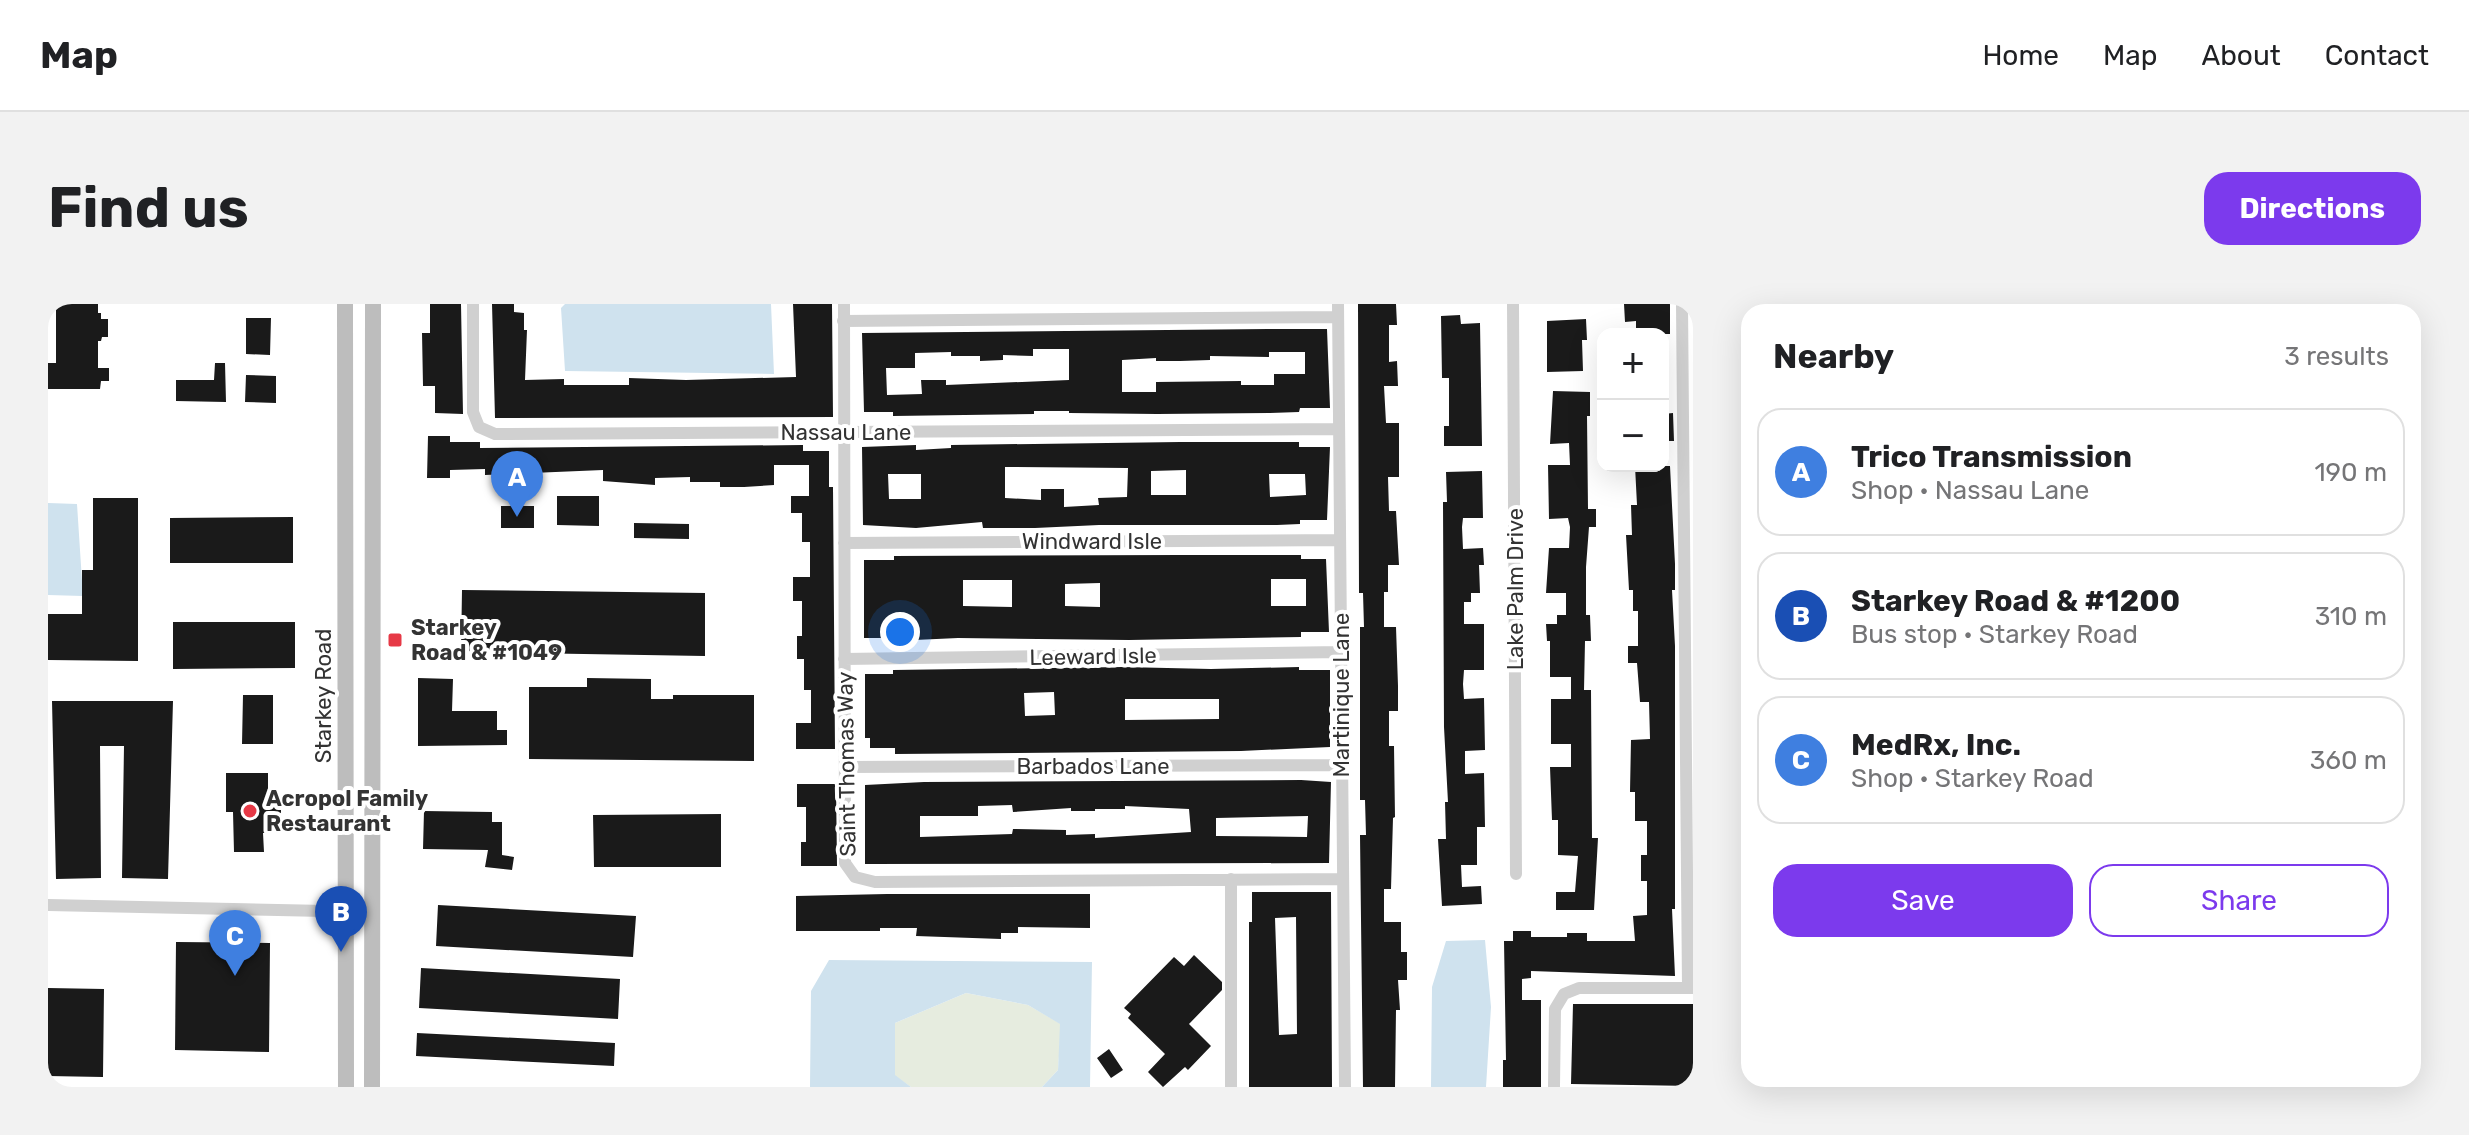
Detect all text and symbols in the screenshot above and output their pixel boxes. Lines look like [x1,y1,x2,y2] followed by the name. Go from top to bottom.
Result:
[40,32,118,78] text: Map
[1982,39,2059,72] text: Home
[2103,39,2157,72] text: Map
[2201,39,2281,72] text: About
[2325,39,2429,72] text: Contact
[2204,172,2421,245] button: Directions
[48,175,249,241] text: Find us
[1597,328,1669,472] map controls
[1597,328,1669,400] button: +
[1773,336,1894,377] text: Nearby
[2284,341,2389,372] text: 3 results
[1597,400,1669,472] button: −
[781,419,911,446] street label: Nassau Lane
[1851,439,2132,475] text: Trico Transmission
[491,451,543,517] pin: A
[1792,457,1810,488] text: A
[2314,457,2387,488] text: 190 m
[1851,475,2089,506] text: Shop · Nassau Lane
[1502,508,1529,670] street label: Lake Palm Drive
[1022,528,1162,555] street label: Windward Isle
[1851,583,2180,619] text: Starkey Road & #1200
[1792,601,1810,632] text: B
[2315,601,2387,632] text: 310 m
[880,612,920,652] your location
[1328,613,1355,777] street label: Martinique Lane
[411,614,562,666] place label: Starkey Road & #1049
[1851,619,2138,650] text: Bus stop · Starkey Road
[310,629,337,763] street label: Starkey Road
[386,631,404,649] marker: Starkey Road & #1049
[1029,642,1157,671] street label: Leeward Isle
[831,671,862,857] street label: Saint Thomas Way
[1851,727,2021,763] text: MedRx, Inc.
[1792,745,1810,776] text: C
[2310,745,2387,776] text: 360 m
[1017,753,1169,780] street label: Barbados Lane
[1851,763,2094,794] text: Shop · Starkey Road
[266,785,428,837] place label: Acropol Family Restaurant
[241,802,259,820] marker: Acropol Family Restaurant
[1773,864,2073,937] button: Save
[2089,864,2389,937] button: Share
[315,886,367,952] pin: B
[209,910,261,976] pin: C

